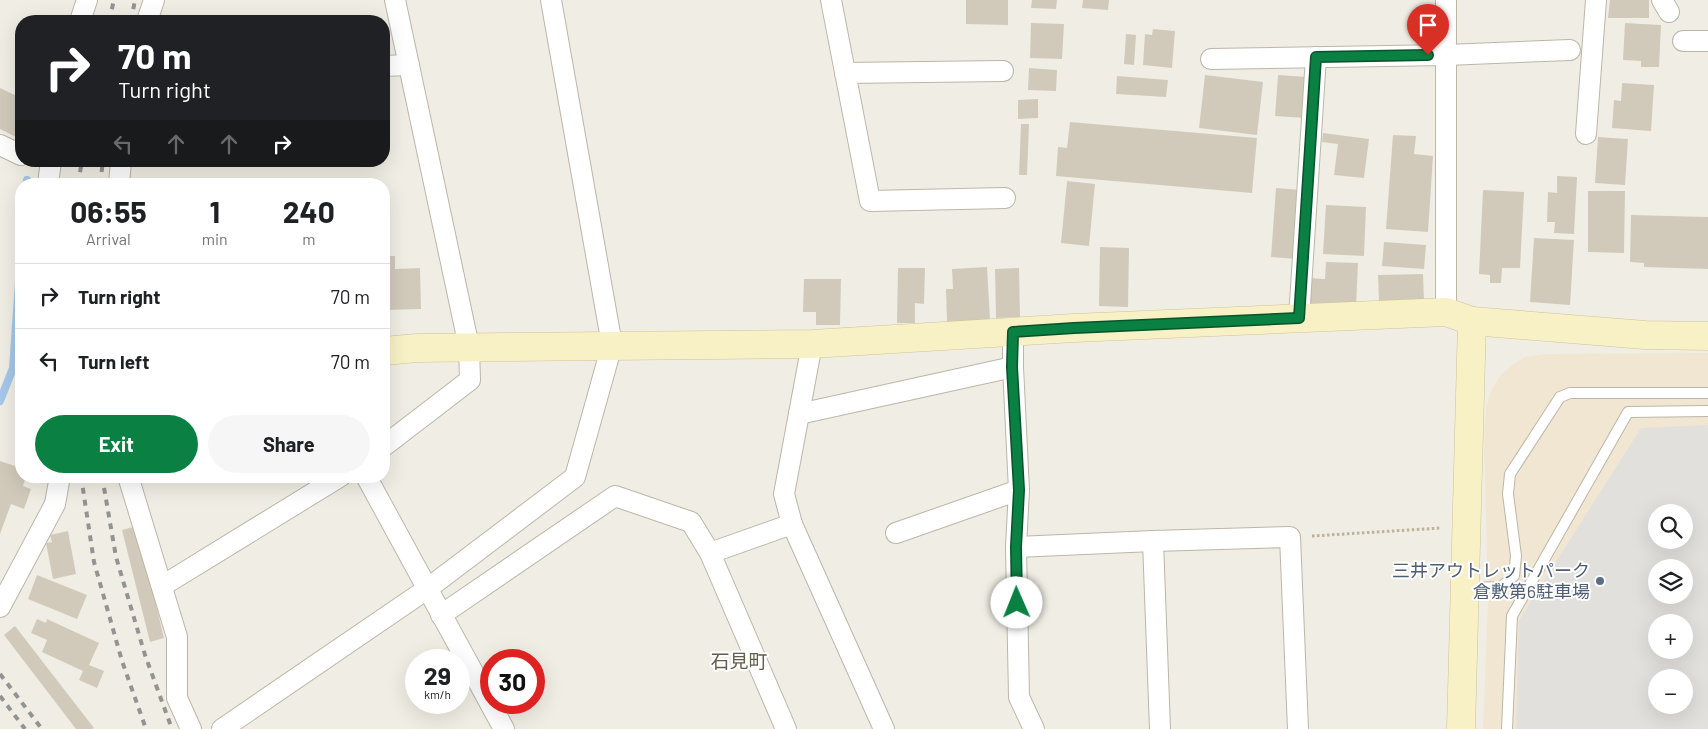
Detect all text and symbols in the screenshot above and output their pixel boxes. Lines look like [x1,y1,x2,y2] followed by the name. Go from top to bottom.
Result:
[1407,4,1449,55] pin
[1414,11,1442,39] icon: arrive
[118,34,192,76] text: 70 m
[35,35,100,100] icon: right
[118,76,211,102] text: Turn right
[109,130,137,158] icon: left
[162,130,190,158] icon: ahead
[215,130,243,158] icon: ahead
[268,130,296,158] icon: right
[70,193,147,229] text: 06:55
[209,193,220,229] text: 1
[283,193,335,229] text: 240
[86,229,131,248] text: Arrival
[202,229,228,248] text: min
[302,229,315,248] text: m
[35,282,63,310] icon: right
[78,285,160,308] text: Turn right
[331,285,370,308] text: 70 m
[35,347,63,375] icon: left
[78,350,149,373] text: Turn left
[331,350,370,373] text: 70 m
[35,415,198,473] button: Exit
[208,415,370,473] button: Share
[1648,504,1693,714] map controls
[1648,504,1693,549] button: search
[1392,559,1590,602] place label: 三井アウトレットパーク 倉敷第6駐車場
[1648,559,1693,604] button: layers
[1594,575,1606,587] marker: 三井アウトレットパーク 倉敷第6駐車場
[990,576,1042,628] position arrow
[1648,614,1693,659] button: +
[480,649,545,714] speed limit sign: 30
[710,649,768,672] district label: 石見町
[424,660,451,690] text: 29
[1648,669,1693,714] button: −
[424,687,451,701] text: km/h

